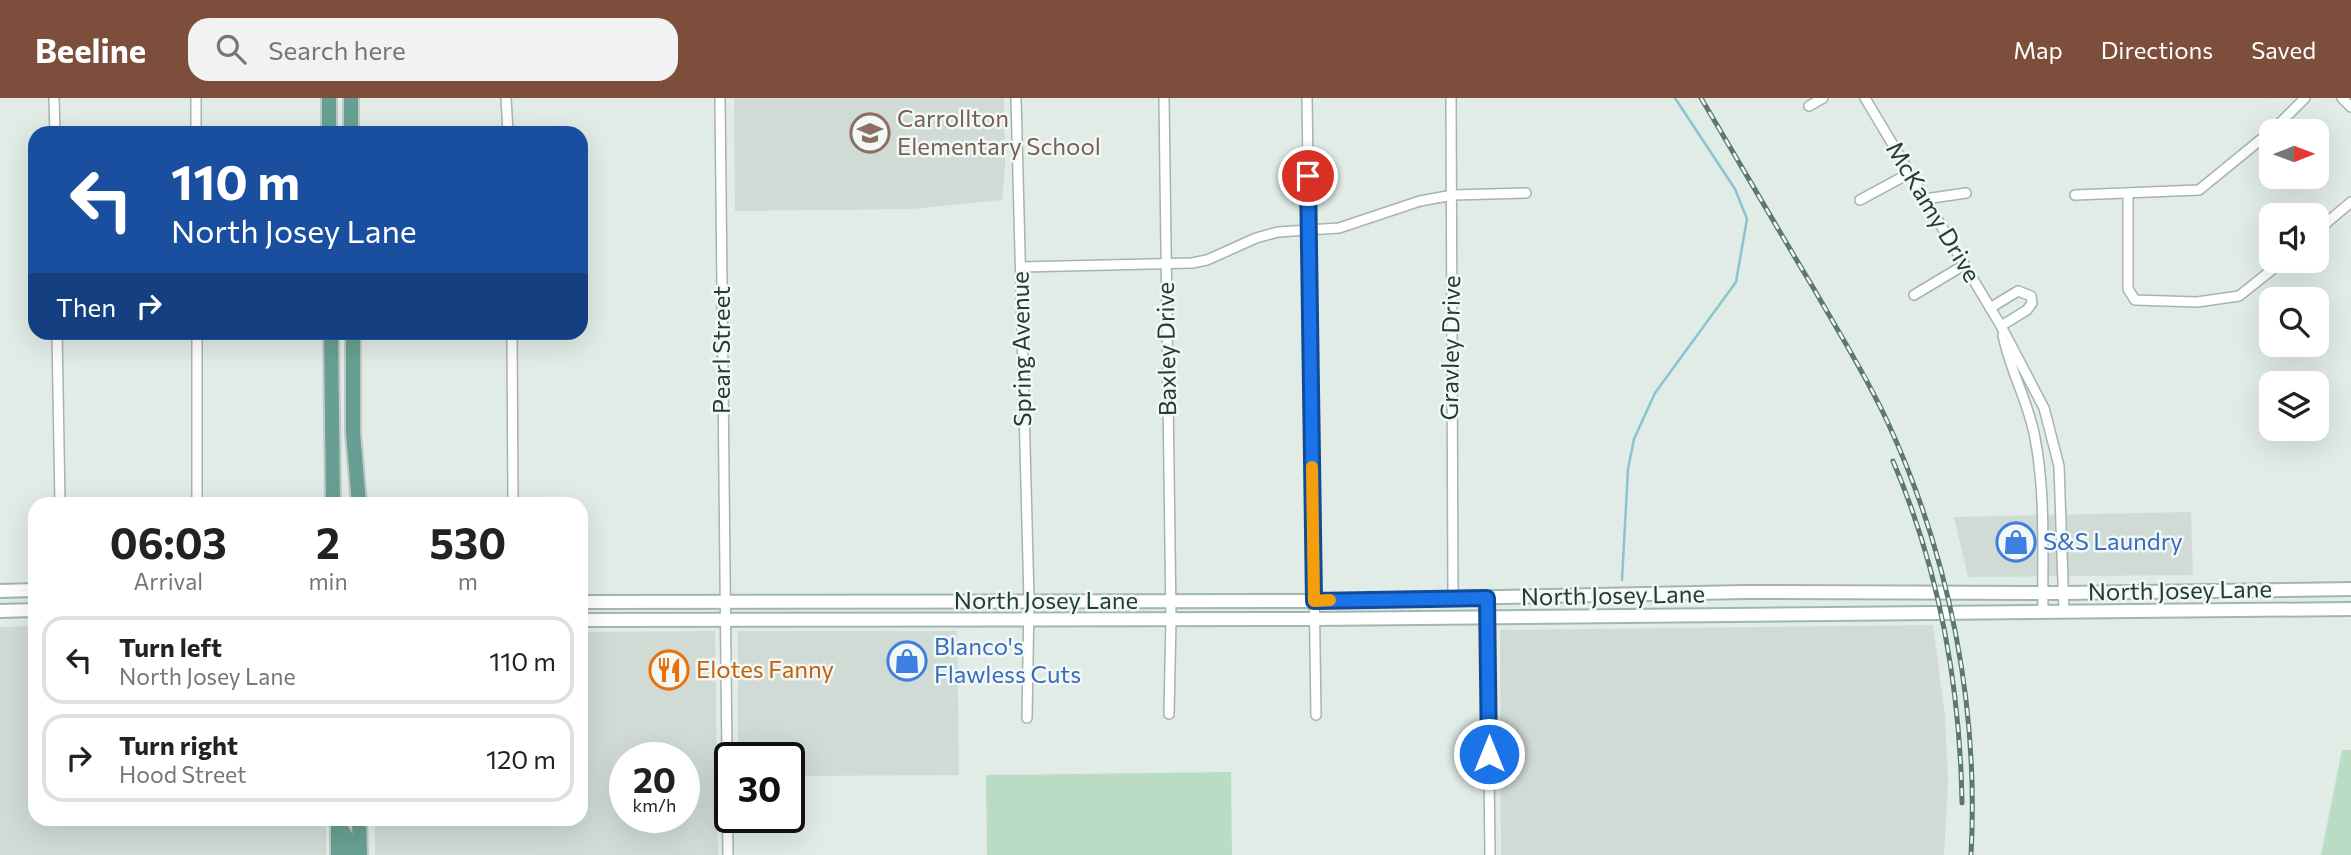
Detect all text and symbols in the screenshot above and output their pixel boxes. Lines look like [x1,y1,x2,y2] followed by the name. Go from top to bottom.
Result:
[188,18,678,81] search box
[35,29,146,70] text: Beeline
[212,30,250,68] icon: search
[268,34,406,65] text: Search here
[2013,35,2063,64] text: Map
[2101,35,2213,64] text: Directions
[2251,35,2316,64] text: Saved
[897,103,1101,160] place label: Carrollton Elementary School
[849,112,891,154] school or university icon: Carrollton Elementary School
[2259,119,2329,189] north arrow
[2259,119,2329,441] map controls
[1881,136,1988,287] street label: McKamy Drive
[1278,146,1338,206] pin
[171,150,300,210] text: 110 m
[56,154,147,245] icon: left
[1289,157,1327,195] icon: arrive
[2259,203,2329,273] button: sound
[171,210,417,250] text: North Josey Lane
[1005,271,1036,427] street label: Spring Avenue
[1434,275,1465,421] street label: Gravley Drive
[1150,282,1181,416] street label: Baxley Drive
[706,286,735,414] street label: Pearl Street
[130,287,168,325] icon: right
[2259,287,2329,357] button: search
[56,291,116,322] text: Then
[2259,371,2329,441] button: layers
[110,516,227,568] text: 06:03
[316,516,340,568] text: 2
[429,516,506,568] text: 530
[1995,521,2037,563] shop icon: S&S Laundry
[2043,526,2183,555] place label: S&S Laundry
[133,567,203,595] text: Arrival
[308,567,348,595] text: min
[458,567,478,595] text: m
[2088,573,2272,606] street label: North Josey Lane
[1521,578,1705,611] street label: North Josey Lane
[954,585,1138,614] street label: North Josey Lane
[119,631,222,662] text: Turn left
[934,631,1081,688] place label: Blanco's Flawless Cuts
[886,640,928,682] shop icon: Blanco's Flawless Cuts
[60,641,98,679] icon: left
[489,645,556,676] text: 110 m
[648,649,690,691] restaurant icon: Elotes Fanny
[696,654,834,683] place label: Elotes Fanny
[119,662,296,690] text: North Josey Lane
[1452,717,1526,791] position arrow
[119,729,238,760] text: Turn right
[60,739,98,777] icon: right
[714,742,805,833] speed limit sign: 30
[486,743,556,774] text: 120 m
[633,757,676,800] text: 20
[119,760,246,788] text: Hood Street
[633,794,676,816] text: km/h

